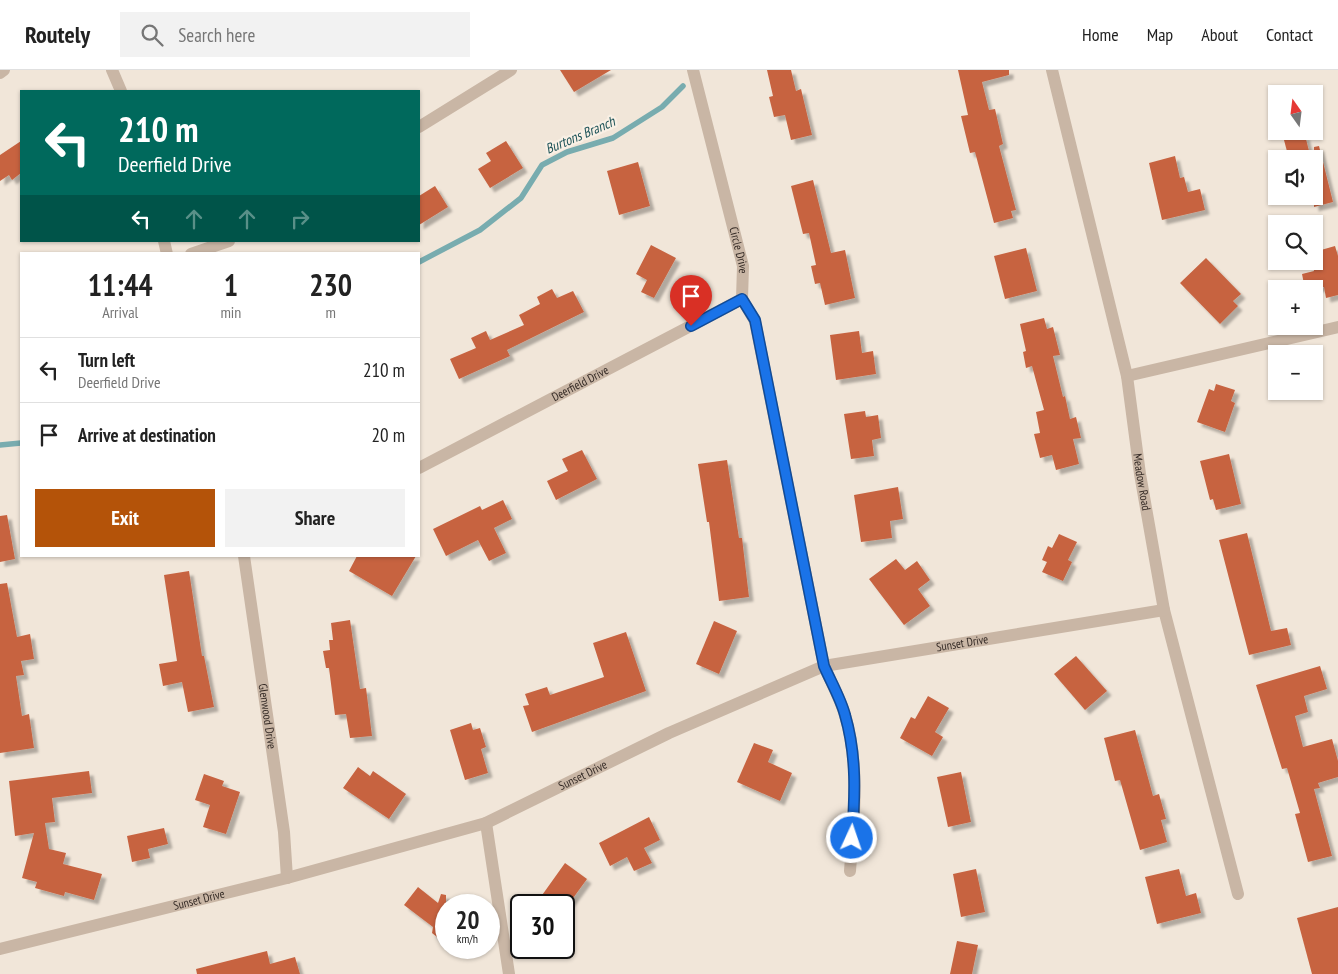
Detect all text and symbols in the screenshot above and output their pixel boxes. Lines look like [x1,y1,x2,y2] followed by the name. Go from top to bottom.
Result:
[120,12,470,57] search box
[25,19,90,50] text: Routely
[138,21,166,49] icon: search
[178,23,255,47] text: Search here
[1082,23,1119,46] text: Home
[1147,23,1173,46] text: Map
[1201,23,1238,46] text: About
[1266,23,1313,46] text: Contact
[1268,85,1322,140] north arrow
[1268,85,1323,400] map controls
[118,106,199,152] text: 210 m
[35,110,100,175] icon: left
[543,112,618,158] water label: Burtons Branch
[118,150,232,178] text: Deerfield Drive
[1268,150,1323,205] button: sound
[127,205,155,233] icon: left
[180,205,208,233] icon: ahead
[233,205,261,233] icon: ahead
[286,205,314,233] icon: right
[1268,215,1323,270] button: search
[726,225,751,274] street label: Circle Drive
[88,265,153,304] text: 11:44
[224,265,238,304] text: 1
[309,265,352,304] text: 230
[670,275,712,326] pin
[1268,280,1323,335] button: +
[677,282,705,310] icon: arrive
[102,302,138,322] text: Arrival
[220,302,241,322] text: min
[325,302,336,322] text: m
[1268,345,1323,400] button: −
[78,348,135,372] text: Turn left
[35,356,63,384] icon: left
[363,358,405,382] text: 210 m
[549,362,611,404] street label: Deerfield Drive
[78,372,161,392] text: Deerfield Drive
[35,421,63,449] icon: arrive
[78,423,216,447] text: Arrive at destination
[372,423,405,447] text: 20 m
[1130,452,1154,512] street label: Meadow Road
[35,489,215,547] button: Exit
[225,489,405,547] button: Share
[935,631,989,654] street label: Sunset Drive
[256,683,280,750] street label: Glenwood Drive
[556,757,609,793] street label: Sunset Drive
[825,811,877,863] position arrow
[172,886,226,913] street label: Sunset Drive
[510,894,575,959] speed limit sign: 30
[456,904,479,936] text: 20
[457,931,478,946] text: km/h

